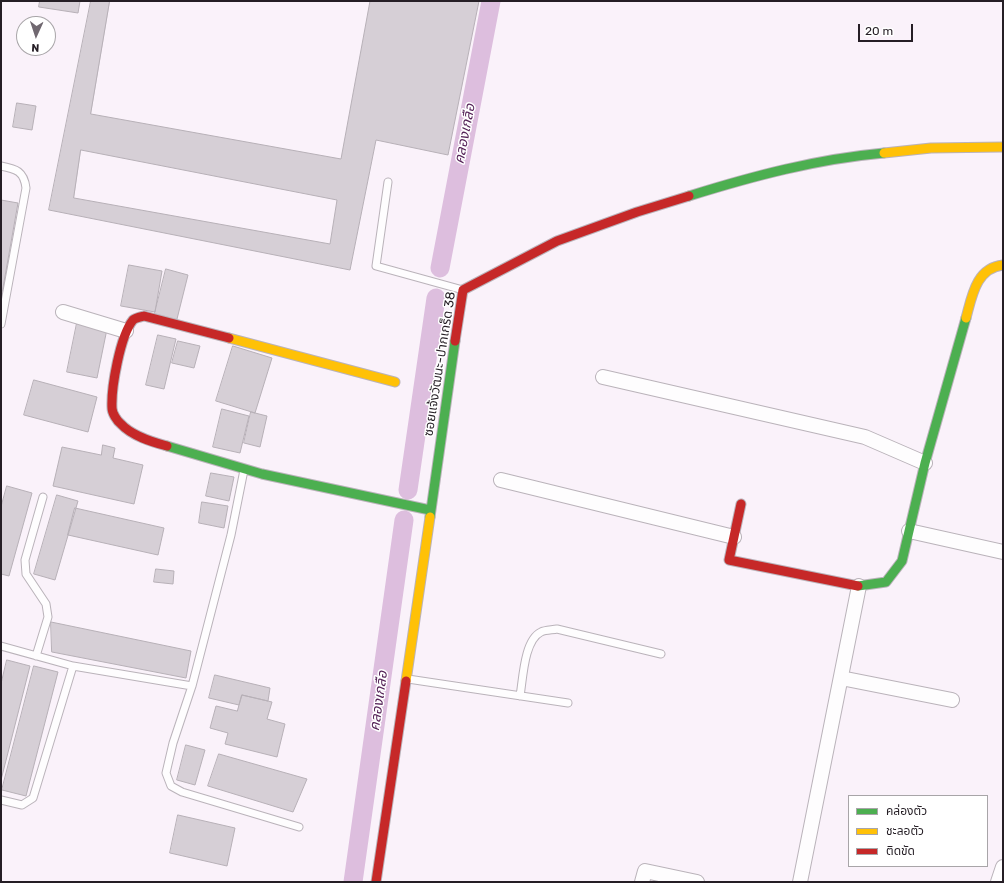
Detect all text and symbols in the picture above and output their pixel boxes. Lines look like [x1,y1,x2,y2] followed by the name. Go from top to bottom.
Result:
[16,16,56,56] north arrow
[860,16,915,42] scale bar
[865,24,893,38] text: 20 m
[31,41,40,54] text: N
[451,103,479,165] water label: คลองเกลือ
[421,291,459,437] street label: ซอยแจ้งวัฒนะ-ปากเกร็ด 38
[366,670,392,732] water label: คลองเกลือ
[848,795,988,867] legend
[886,804,927,818] text: คล่องตัว
[886,824,924,838] text: ชะลอตัว
[886,844,915,858] text: ติดขัด

